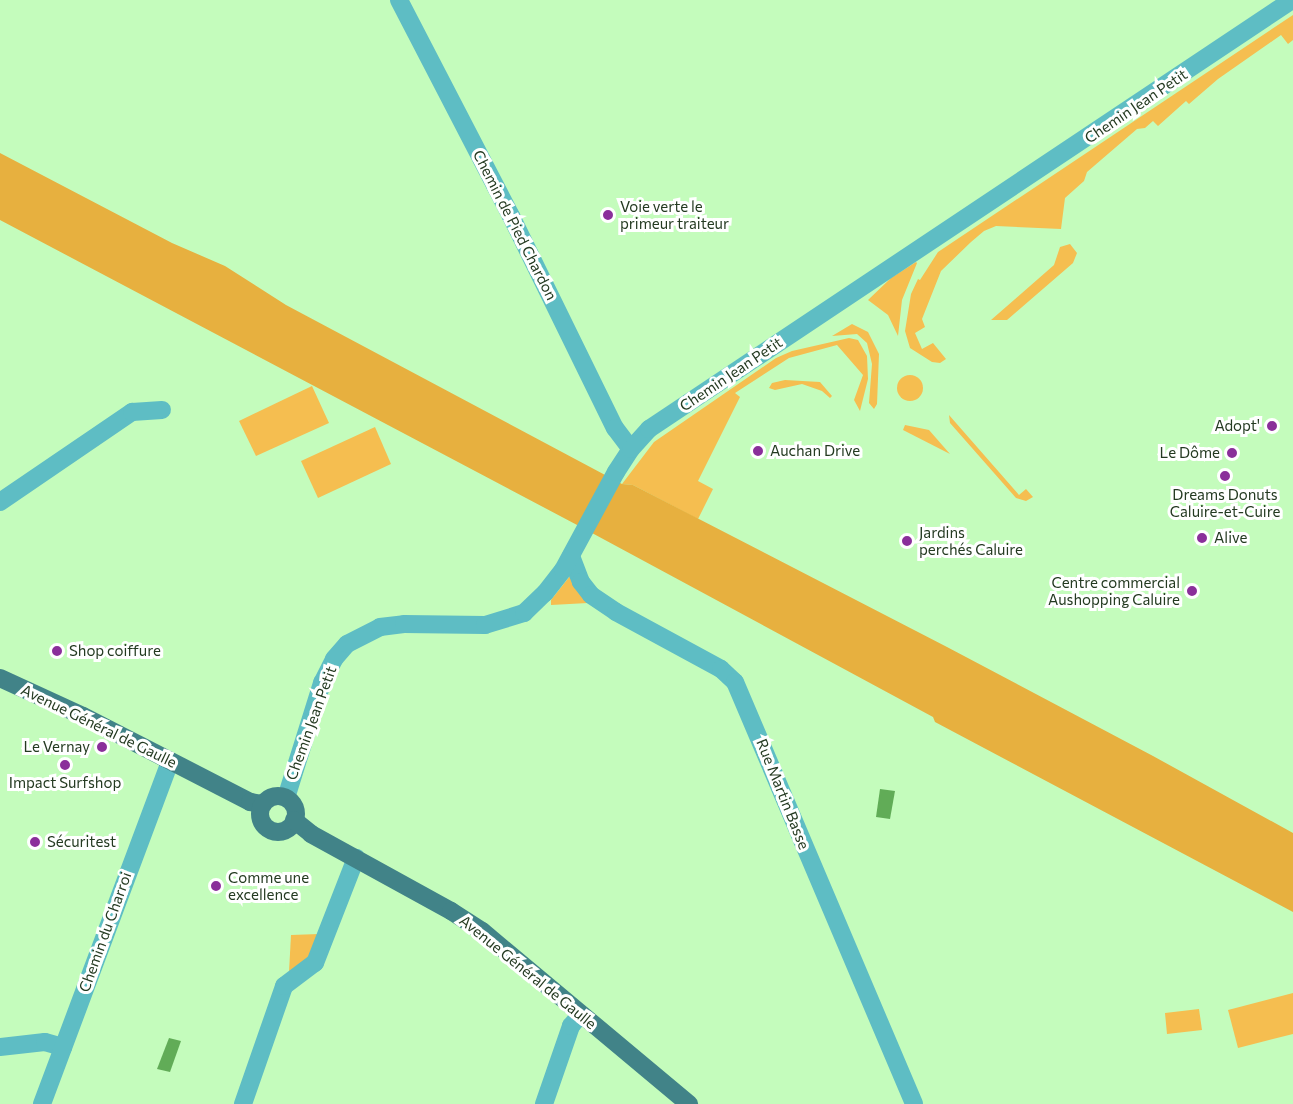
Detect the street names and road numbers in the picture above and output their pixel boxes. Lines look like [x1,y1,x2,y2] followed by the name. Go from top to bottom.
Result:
[1081,65,1191,147] street label: Chemin Jean Petit
[469,147,561,303] street label: Chemin de Pied Chardon
[676,333,786,415] street label: Chemin Jean Petit
[282,664,340,782] street label: Chemin Jean Petit
[18,680,180,772] street label: Avenue Général de Gaulle
[753,736,813,852] street label: Rue Martin Basse
[75,870,135,994] street label: Chemin du Charroi
[456,911,600,1033] street label: Avenue Général de Gaulle

